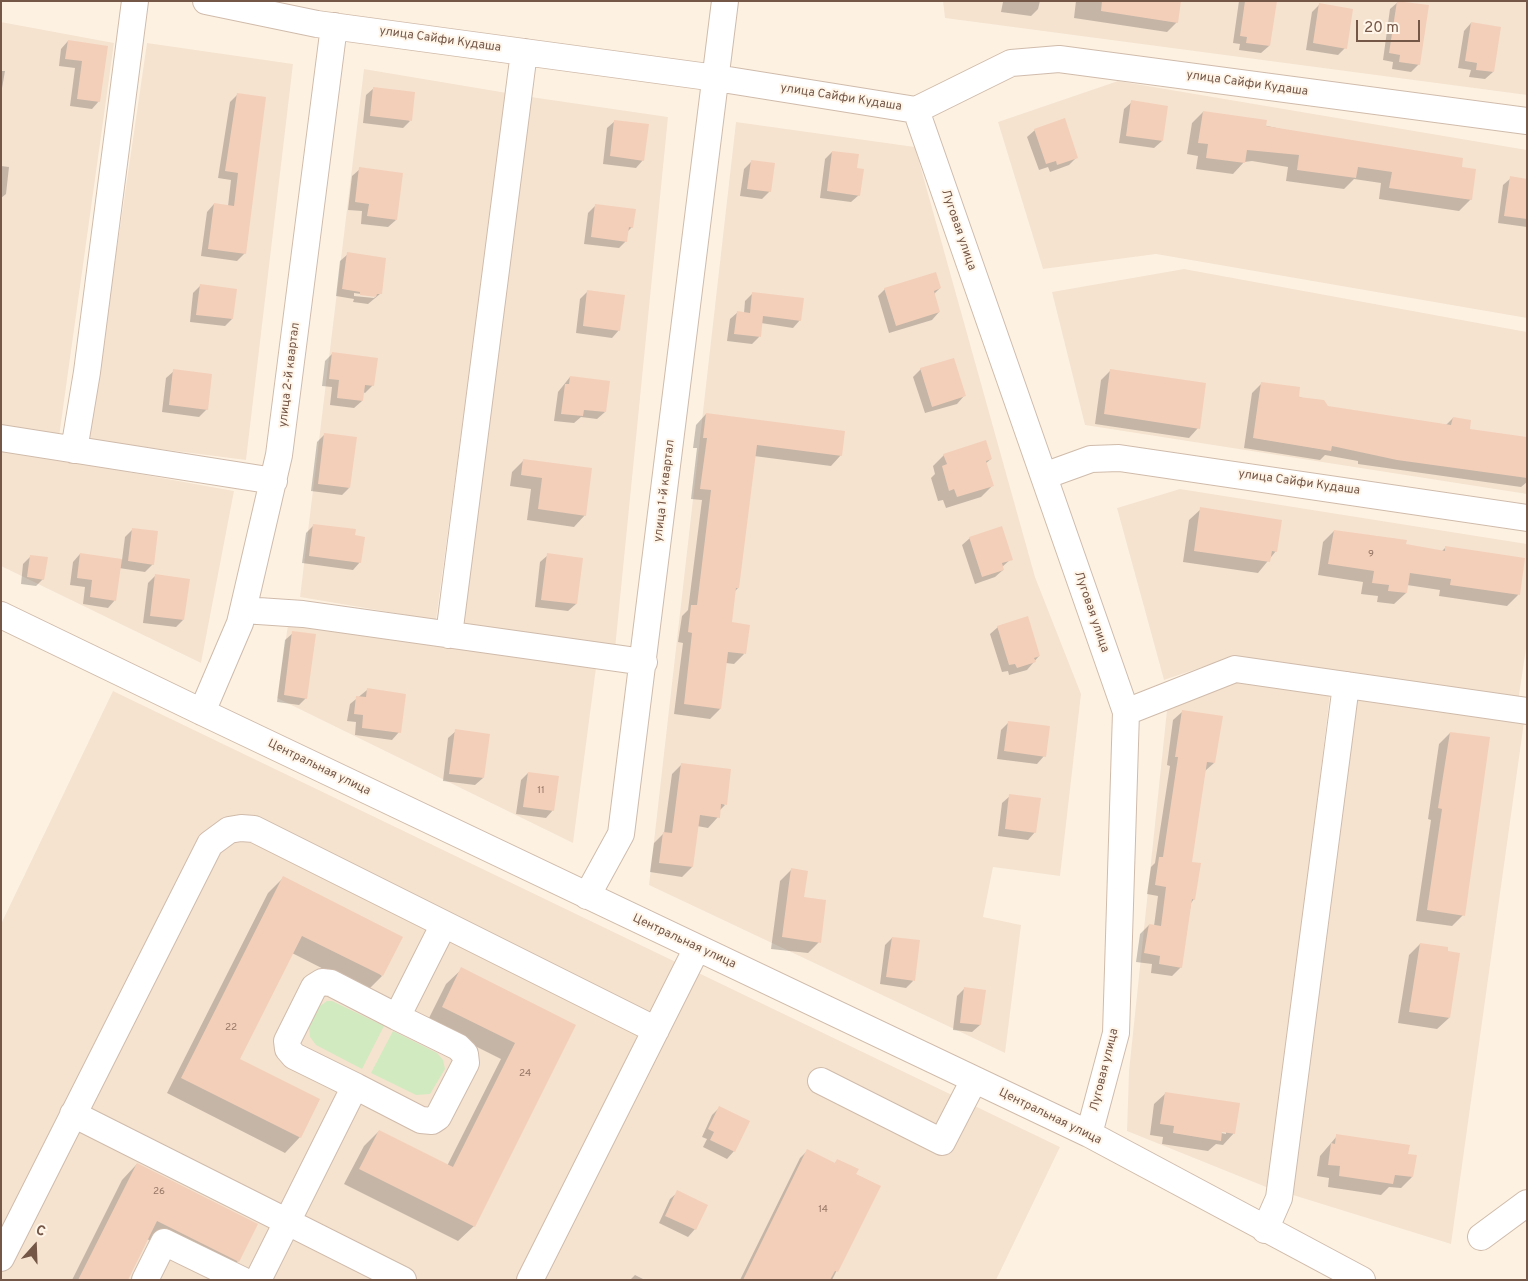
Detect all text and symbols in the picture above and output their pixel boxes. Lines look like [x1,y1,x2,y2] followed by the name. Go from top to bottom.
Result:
[1358,10,1422,42] scale bar
[1364,19,1399,38] text: 20 m
[378,24,502,56] street label: улица Сайфи Кудаша
[1185,68,1309,100] street label: улица Сайфи Кудаша
[779,81,903,115] street label: улица Сайфи Кудаша
[937,188,979,272] street label: Луговая улица
[276,322,304,428] street label: улица 2-й квартал
[652,439,678,543] street label: улица 1-й квартал
[1237,467,1361,499] street label: улица Сайфи Кудаша
[1368,549,1374,561] house number: 9
[1070,570,1112,654] street label: Луговая улица
[265,737,373,799] street label: Центральная улица
[537,785,545,797] house number: 11
[630,912,738,972] street label: Центральная улица
[225,1022,237,1034] house number: 22
[1088,1027,1122,1113] street label: Луговая улица
[519,1068,531,1080] house number: 24
[996,1086,1104,1148] street label: Центральная улица
[153,1186,165,1198] house number: 26
[818,1204,828,1216] house number: 14
[10,1221,60,1271] north arrow
[33,1222,47,1241] text: С

